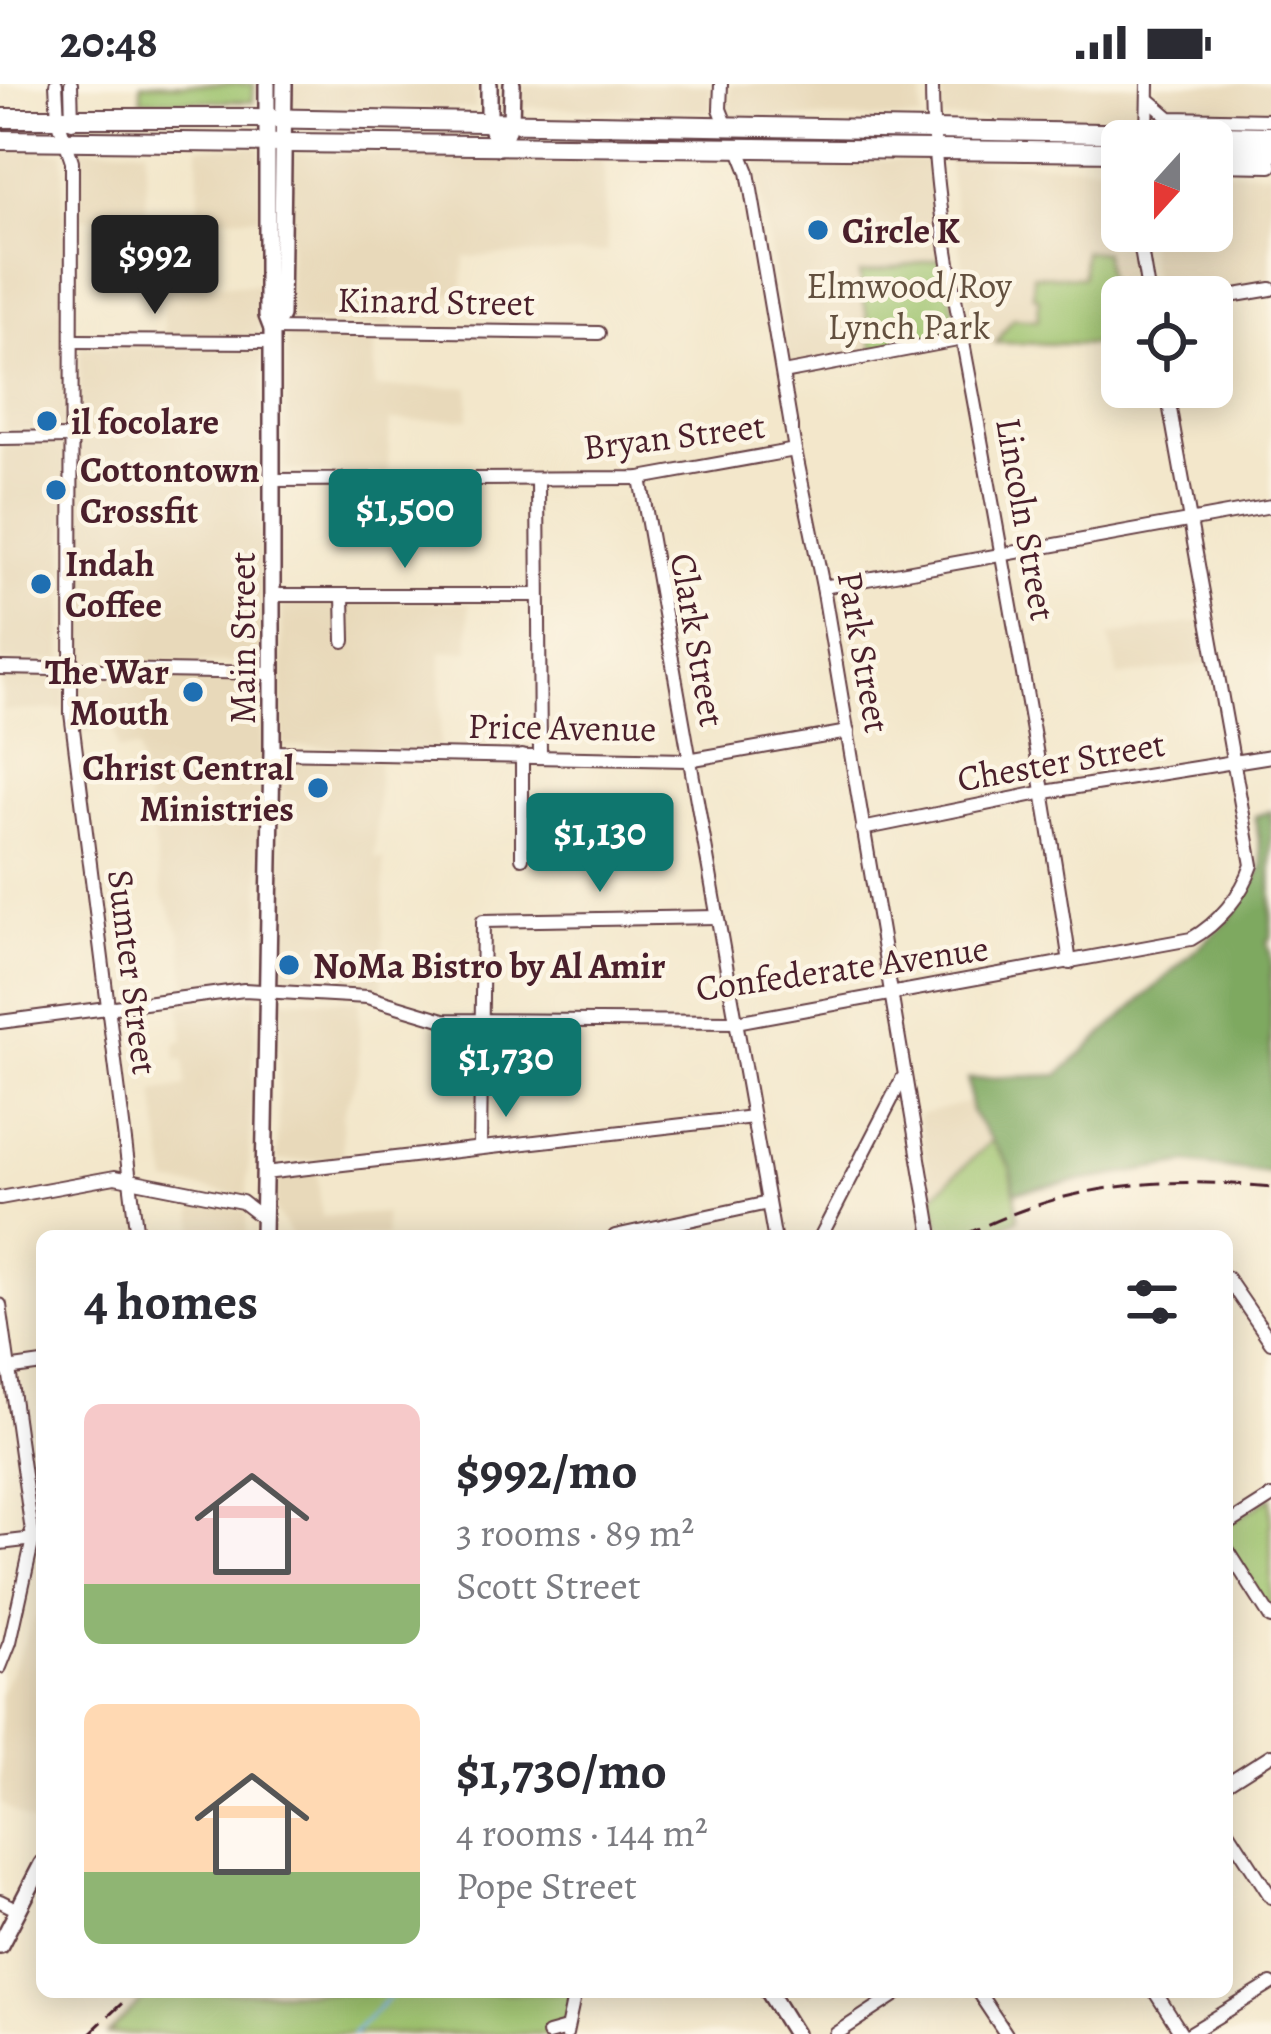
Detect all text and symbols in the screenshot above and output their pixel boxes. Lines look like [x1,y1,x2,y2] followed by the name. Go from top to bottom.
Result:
[60,11,158,73] text: 20:48
[1101,120,1233,252] north arrow
[1101,120,1233,408] map controls
[842,206,960,255] place label: Circle K
[84,215,226,317] pin: $992
[805,217,831,243] marker: Circle K
[118,227,192,280] text: $992
[806,261,1013,351] park label: Elmwood/Roy Lynch Park
[337,275,535,327] street label: Kinard Street
[1101,276,1233,408] button: locate
[71,397,219,446] place label: il focolare
[580,401,768,471] street label: Bryan Street
[34,408,60,434] marker: il focolare
[984,414,1068,624] street label: Lincoln Street
[80,445,260,535] place label: Cottontown Crossfit
[307,469,503,571] pin: $1,500
[43,477,69,503] marker: Cottontown Crossfit
[356,481,454,534] text: $1,500
[65,539,162,629] place label: Indah Coffee
[659,549,737,731] street label: Clark Street
[218,552,267,724] street label: Main Street
[826,567,902,737] street label: Park Street
[28,571,54,597] marker: Indah Coffee
[45,647,169,737] place label: The War Mouth
[180,679,206,705] marker: The War Mouth
[467,701,657,753] street label: Price Avenue
[953,719,1169,803] street label: Chester Street
[82,743,295,833] place label: Christ Central Ministries
[305,775,331,801] marker: Christ Central Ministries
[502,793,698,895] pin: $1,130
[554,805,646,858] text: $1,130
[96,867,170,1077] street label: Sumter Street
[693,923,991,1013] street label: Confederate Avenue
[313,941,666,990] place label: NoMa Bistro by Al Amir
[276,952,302,978] marker: NoMa Bistro by Al Amir
[408,1018,604,1120] pin: $1,730
[458,1030,554,1083] text: $1,730
[84,1267,258,1337] text: 4 homes
[1119,1269,1185,1335] icon: filters
[456,1436,637,1506] text: $992/mo
[180,1452,324,1596] icon: home
[456,1506,694,1559] text: 3 rooms · 89 m²
[456,1559,641,1612] text: Scott Street
[456,1736,667,1806] text: $1,730/mo
[180,1752,324,1896] icon: home
[456,1806,708,1859] text: 4 rooms · 144 m²
[456,1859,637,1912] text: Pope Street

